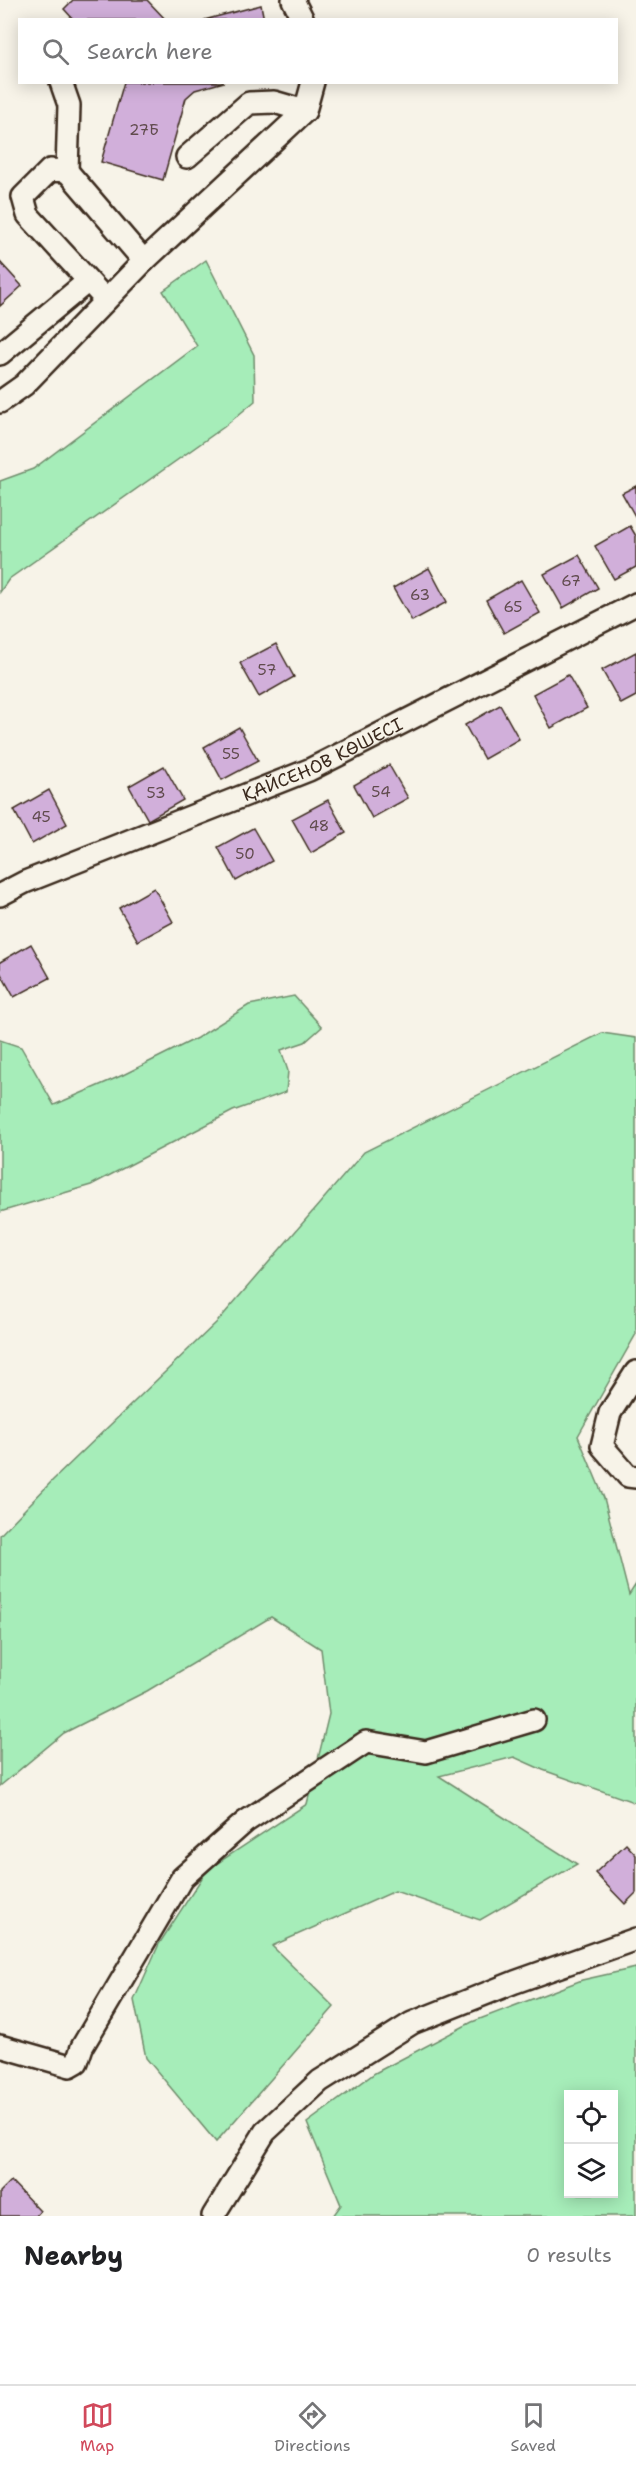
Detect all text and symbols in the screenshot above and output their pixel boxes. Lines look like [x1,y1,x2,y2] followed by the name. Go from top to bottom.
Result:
[18,18,618,84] search box
[39,35,72,68] icon: search
[87,37,213,66] text: Search here
[129,120,159,140] house number: 27Б
[561,571,581,591] house number: 67
[410,585,430,605] house number: 63
[503,597,523,617] house number: 65
[258,660,276,680] house number: 57
[239,712,407,807] street label: ҚАЙСЕНОВ КӨШЕСІ
[222,744,240,764] house number: 55
[371,782,391,802] house number: 54
[147,783,166,803] house number: 53
[31,807,51,827] house number: 45
[309,816,329,836] house number: 48
[235,844,255,864] house number: 50
[564,2090,618,2198] map controls
[564,2090,618,2144] button: locate
[564,2144,618,2198] button: layers
[24,2238,123,2273] text: Nearby
[526,2242,612,2268] text: 0 results
[80,2399,114,2456] tab: Map
[274,2399,351,2456] tab: Directions
[511,2399,556,2456] tab: Saved

